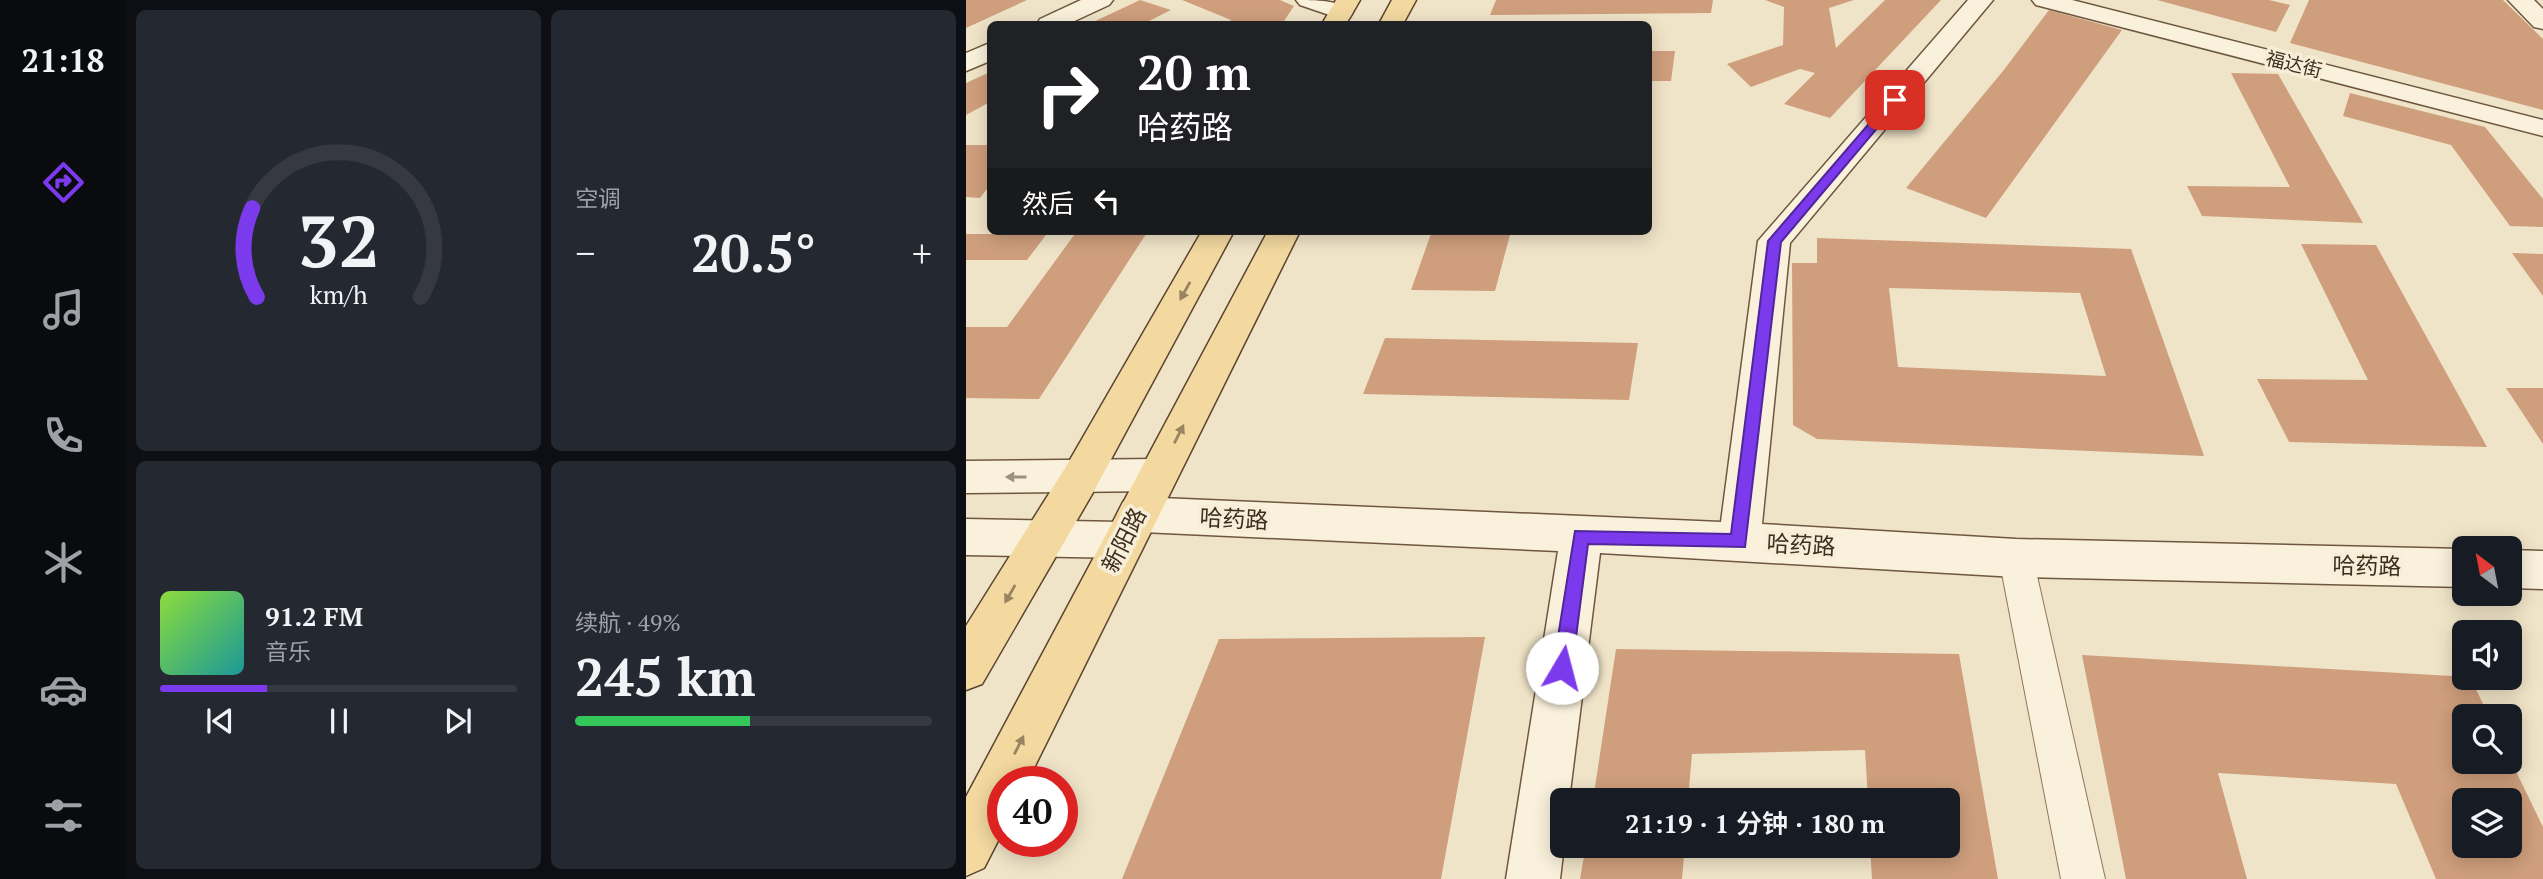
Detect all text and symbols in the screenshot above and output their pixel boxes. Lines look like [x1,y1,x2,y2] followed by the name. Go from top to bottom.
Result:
[21,39,105,81] text: 21:18
[1137,39,1251,104] text: 20 m
[2263,44,2325,83] street label: 福达街
[1022,49,1113,140] icon: right
[1865,70,1925,130] pin
[1876,81,1914,119] icon: arrive
[1137,106,1233,148] text: 哈药路
[39,158,88,207] icon: directions
[1088,182,1126,220] icon: left
[575,183,621,214] text: 空调
[1022,186,1074,220] text: 然后
[297,191,380,288] text: 32
[691,218,816,287] text: 20.5°
[575,228,595,278] text: −
[912,228,932,278] text: +
[310,277,368,310] text: km/h
[1179,281,1191,300] one-way arrow
[39,285,88,334] icon: music
[39,411,88,460] icon: phone
[1173,424,1184,444] one-way arrow
[1004,471,1026,483] one-way arrow
[1199,501,1269,536] street label: 哈药路
[1094,502,1153,578] street label: 新阳路
[1766,527,1836,562] street label: 哈药路
[2452,536,2522,606] north arrow
[2452,536,2522,858] map controls
[39,538,88,587] icon: climate
[2332,549,2402,582] street label: 哈药路
[1003,584,1016,603] one-way arrow
[265,599,363,633] text: 91.2 FM
[575,607,681,638] text: 续航 · 49%
[2452,620,2522,690] button: sound
[1525,631,1599,705] position arrow
[265,636,311,667] text: 音乐
[575,642,756,711] text: 245 km
[39,665,88,714] icon: car
[201,702,239,740] icon: previous
[320,702,358,740] icon: pause
[439,702,477,740] icon: next
[2452,704,2522,774] button: search
[1013,735,1025,755] one-way arrow
[987,766,1078,857] speed limit sign: 40
[2452,788,2522,858] button: layers
[39,791,88,840] icon: filters
[1625,806,1885,840] text: 21:19 · 1 分钟 · 180 m

